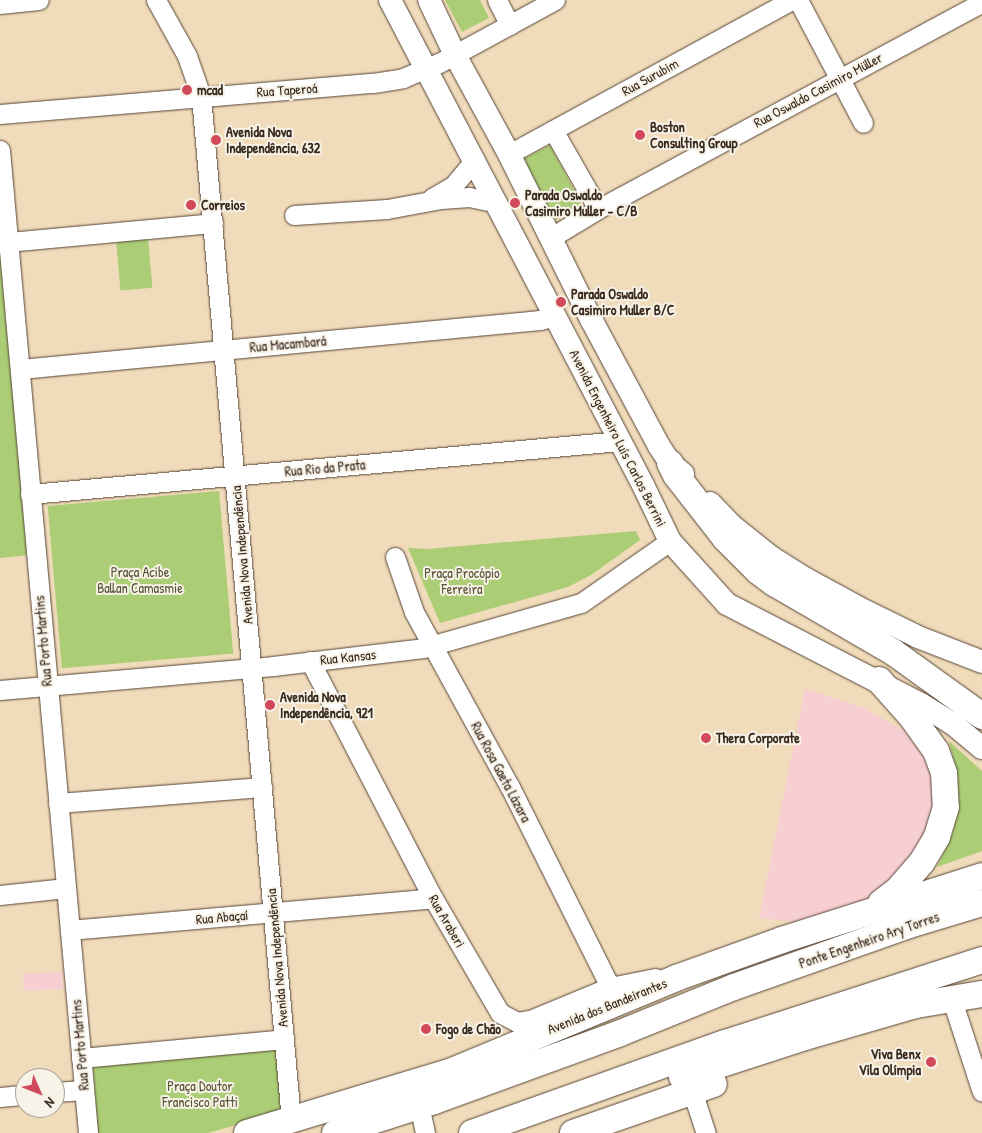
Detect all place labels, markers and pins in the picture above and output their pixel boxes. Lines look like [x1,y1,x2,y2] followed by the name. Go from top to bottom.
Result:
[197,82,223,98] place label: mcad
[181,84,193,96] marker: mcad
[650,119,737,152] place label: Boston Consulting Group
[226,124,320,156] place label: Avenida Nova Independência, 632
[634,129,646,141] marker: Boston Consulting Group
[210,134,222,146] marker: Avenida Nova Independência, 632
[525,187,637,220] place label: Parada Oswaldo Casimiro Muller - C/B
[201,197,245,213] place label: Correios
[509,197,521,209] marker: Parada Oswaldo Casimiro Muller - C/B
[185,199,197,211] marker: Correios
[571,286,674,318] place label: Parada Oswaldo Casimiro Muller B/C
[555,296,567,308] marker: Parada Oswaldo Casimiro Muller B/C
[280,689,373,722] place label: Avenida Nova Independência, 921
[264,699,276,711] marker: Avenida Nova Independência, 921
[716,730,800,746] place label: Thera Corporate
[700,732,712,744] marker: Thera Corporate
[436,1021,501,1037] place label: Fogo de Chão
[420,1023,432,1035] marker: Fogo de Chão
[859,1046,921,1078] place label: Viva Benx Vila Olímpia
[925,1056,937,1068] marker: Viva Benx Vila Olímpia

